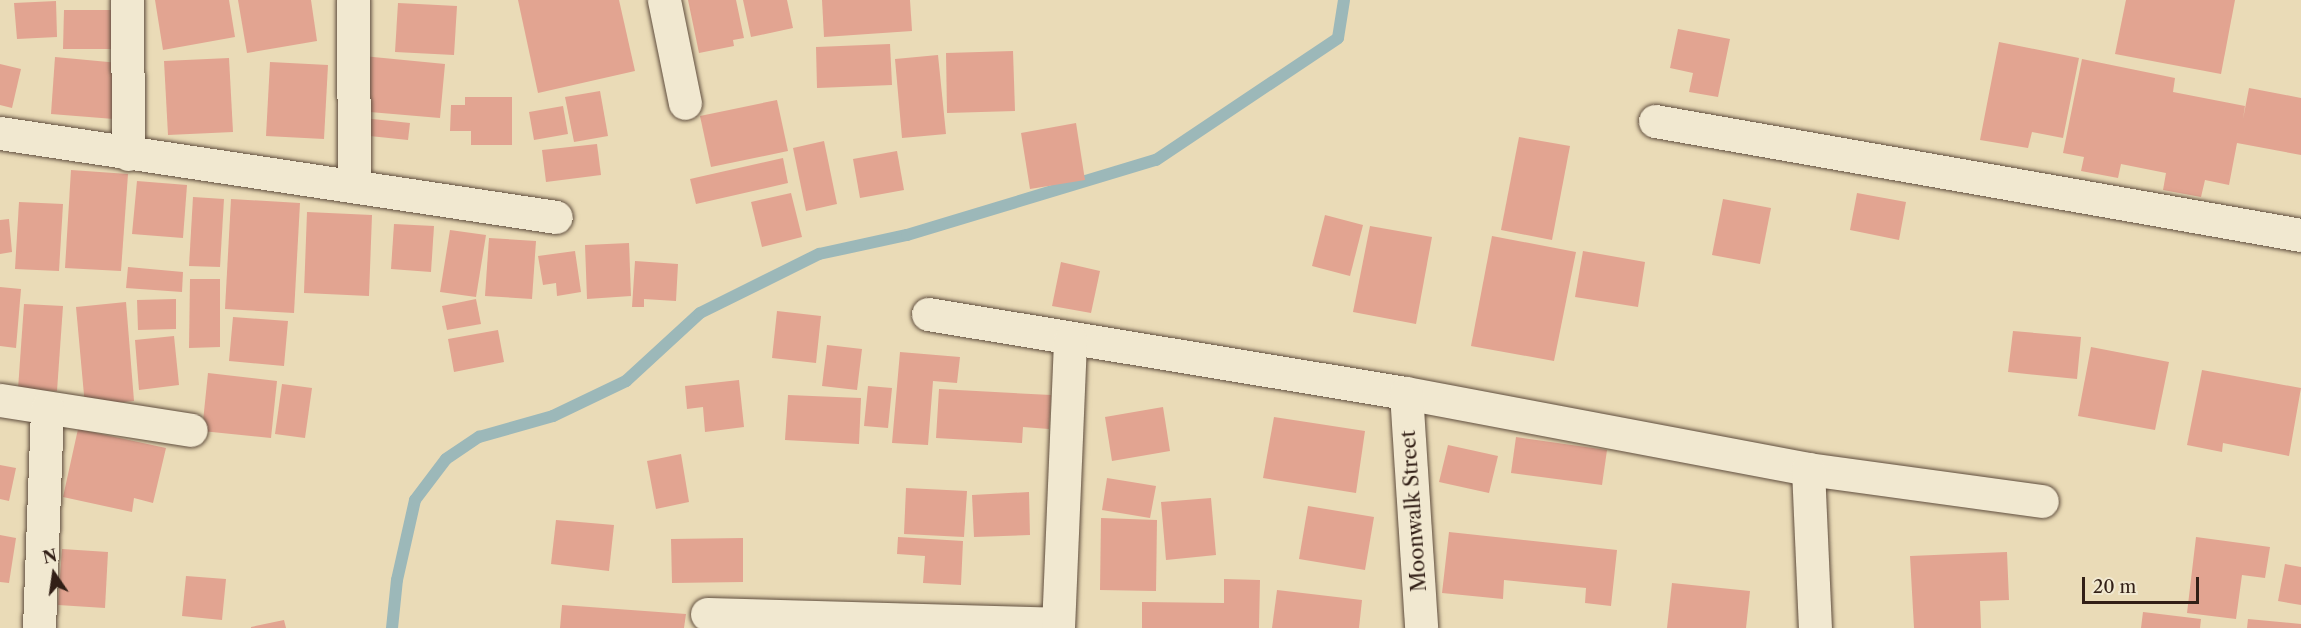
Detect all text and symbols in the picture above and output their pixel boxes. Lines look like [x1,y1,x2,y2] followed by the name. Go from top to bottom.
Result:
[1396,429,1432,593] street label: Moonwalk Street
[24,544,84,604] north arrow
[41,545,59,568] text: N
[2085,565,2202,603] scale bar
[2093,576,2136,598] text: 20 m

